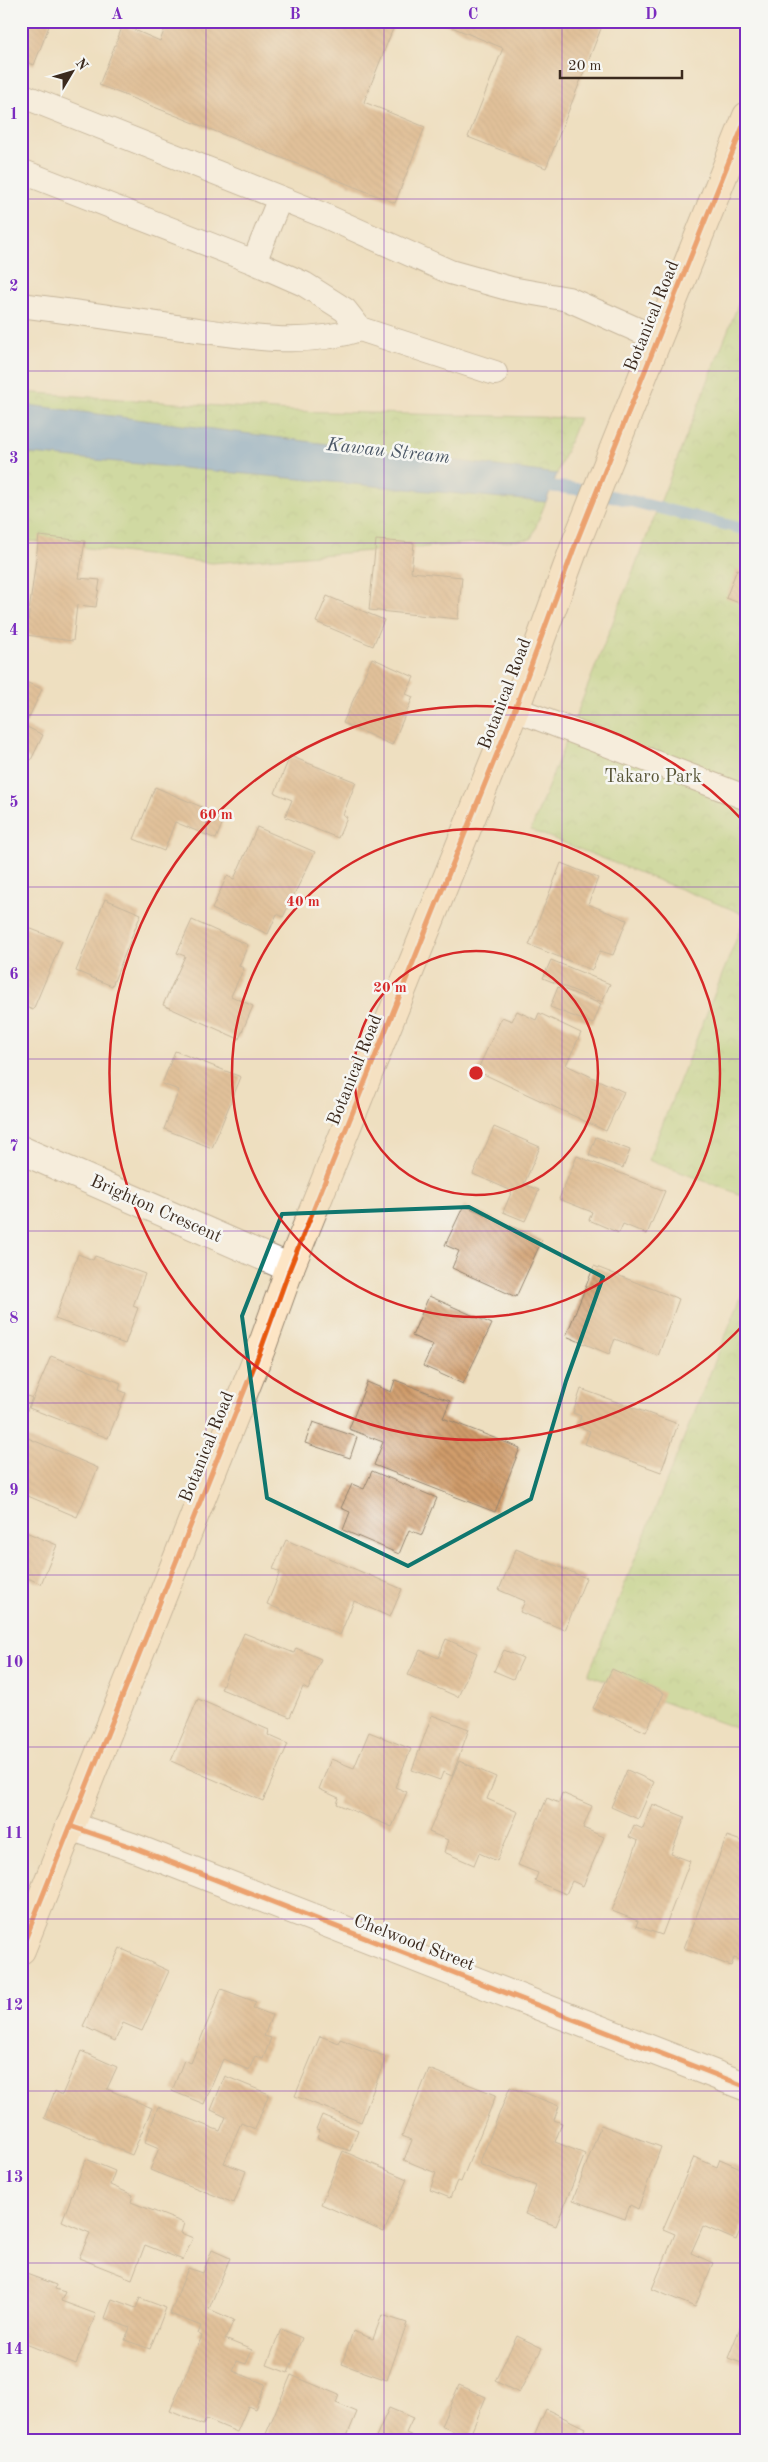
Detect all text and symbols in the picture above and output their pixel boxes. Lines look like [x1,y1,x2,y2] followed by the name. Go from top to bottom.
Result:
[111,7,123,23] text: A
[289,7,301,23] text: B
[468,7,478,23] text: C
[645,7,657,23] text: D
[48,48,98,98] north arrow
[560,48,683,80] scale bar
[73,56,90,73] text: N
[568,59,602,74] text: 20 m
[9,107,19,123] text: 1
[622,258,682,374] street label: Botanical Road
[9,279,19,295] text: 2
[324,436,451,468] water label: Kawau Stream
[9,451,19,467] text: 3
[9,623,19,639] text: 4
[475,636,535,752] street label: Botanical Road
[604,768,702,786] park label: Takaro Park
[9,795,19,811] text: 5
[199,808,233,823] text: 60 m
[286,895,320,910] text: 40 m
[9,967,19,983] text: 6
[373,981,407,996] text: 20 m
[325,1012,385,1128] street label: Botanical Road
[467,1064,485,1082] centre of rings
[9,1139,19,1155] text: 7
[88,1172,224,1246] street label: Brighton Crescent
[9,1311,19,1327] text: 8
[177,1389,237,1505] street label: Botanical Road
[9,1483,19,1499] text: 9
[5,1655,23,1671] text: 10
[5,1826,23,1842] text: 11
[351,1912,477,1974] street label: Chelwood Street
[5,1998,23,2014] text: 12
[5,2170,23,2186] text: 13
[5,2342,23,2358] text: 14

